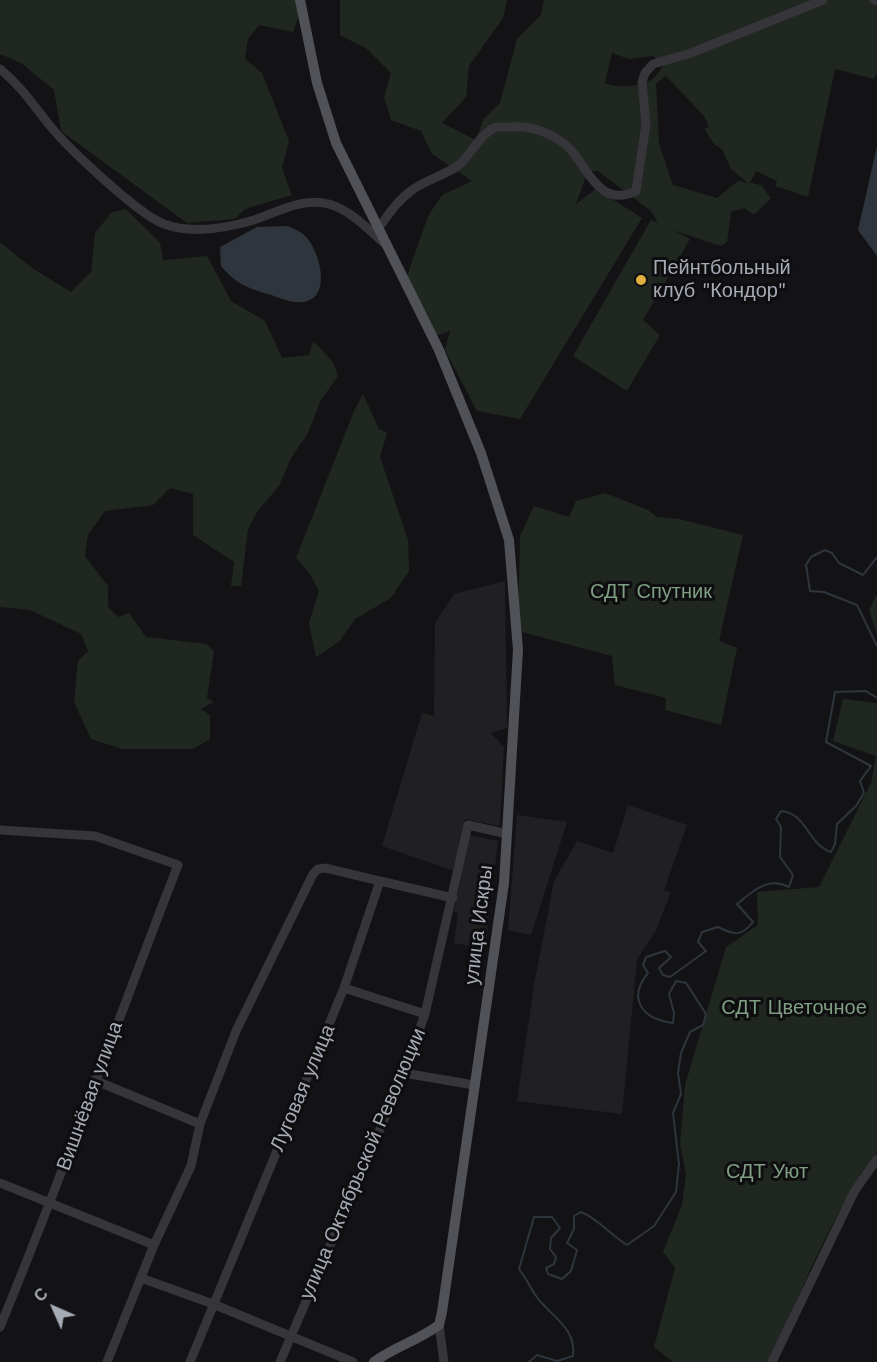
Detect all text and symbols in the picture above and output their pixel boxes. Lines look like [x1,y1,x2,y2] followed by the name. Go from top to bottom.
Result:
[653,256,791,303] place label: Пейнтбольный клуб "Кондор"
[634,273,648,287] marker: Пейнтбольный клуб "Кондор"
[590,580,712,604] park label: СДТ Спутник
[460,864,498,986] street label: улица Искры
[721,996,867,1020] park label: СДТ Цветочное
[52,1018,128,1174] street label: Вишнёвая улица
[265,1021,341,1155] street label: Луговая улица
[295,1025,431,1303] street label: улица Октябрьской Революции
[726,1160,808,1184] park label: СДТ Уют
[24,1278,84,1338] north arrow
[30,1284,52,1306] text: С

